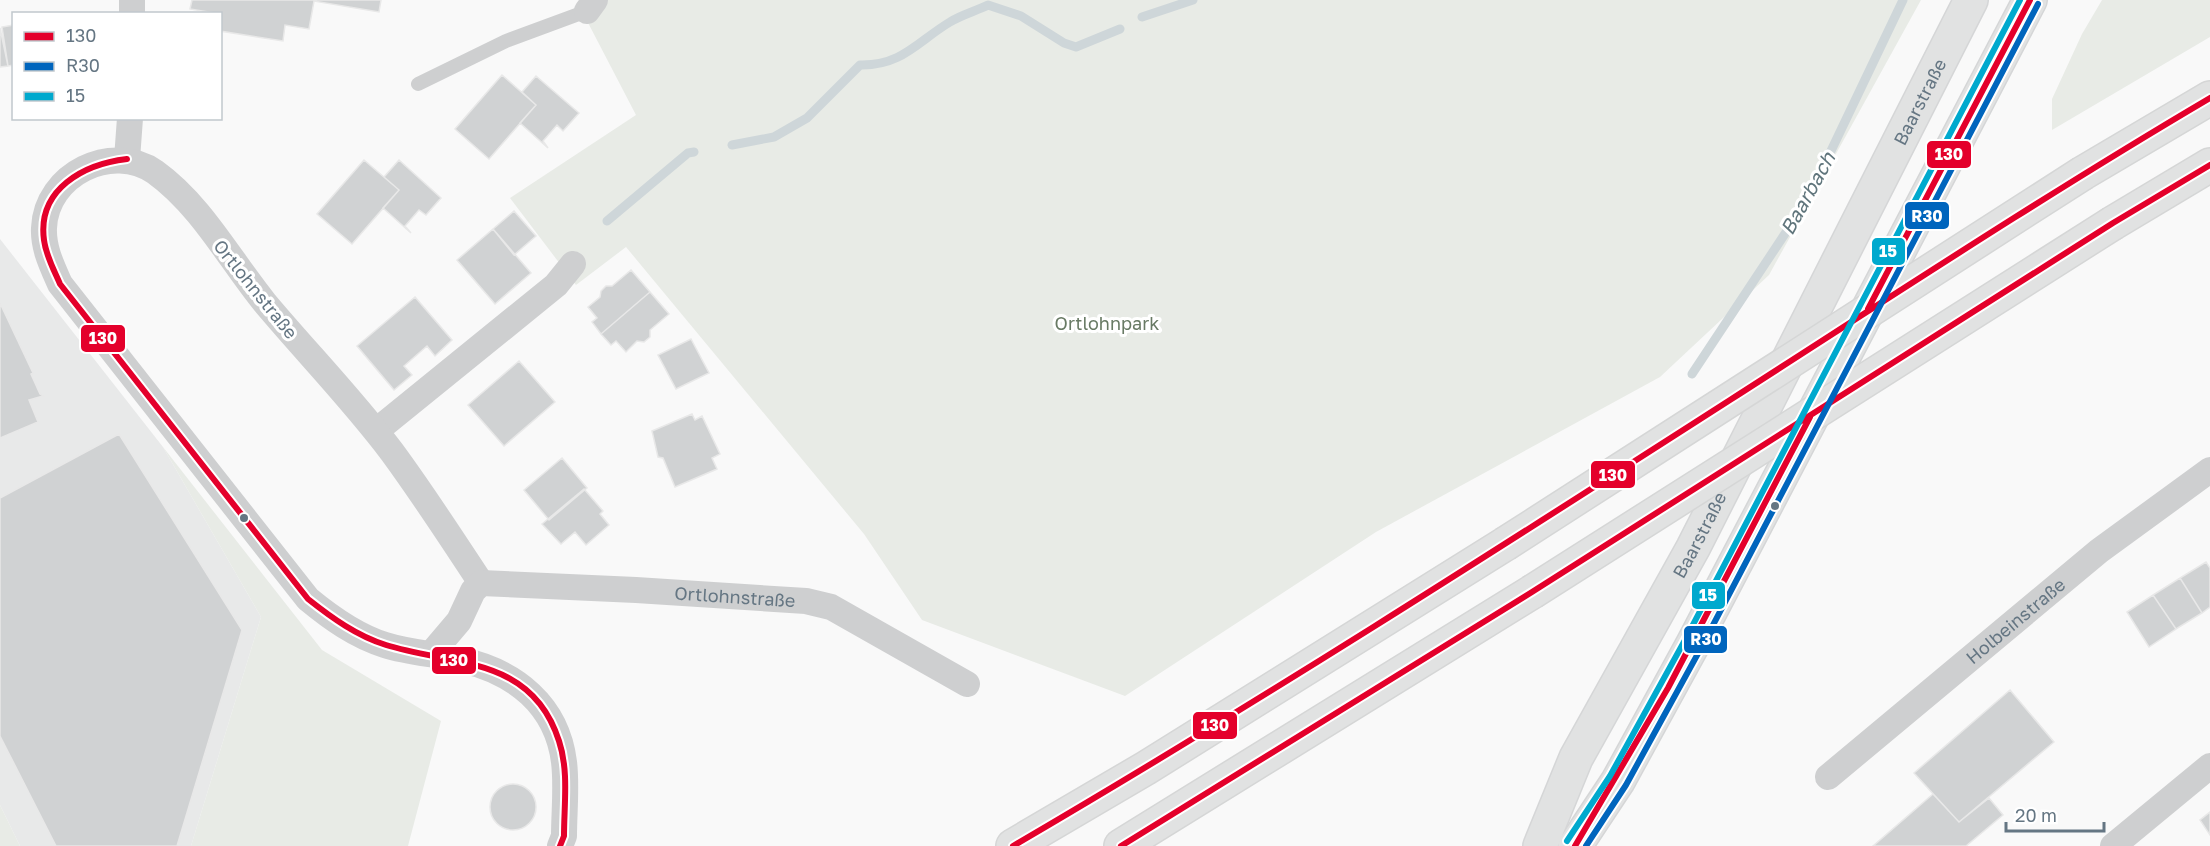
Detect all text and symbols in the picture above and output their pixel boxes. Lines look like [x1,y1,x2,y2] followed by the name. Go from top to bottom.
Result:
[12,12,222,120] legend
[66,24,96,46] text: 130
[66,54,100,76] text: R30
[1888,55,1951,149] street label: Baarstraße
[66,84,85,106] text: 15
[1926,140,1972,169] line badge: 130
[1935,144,1963,164] text: 130
[1775,147,1840,238] water label: Baarbach
[1904,201,1950,230] line badge: R30
[1911,206,1943,226] text: R30
[209,235,303,343] street label: Ortlohnstraße
[1871,237,1906,266] line badge: 15
[1879,241,1897,261] text: 15
[1055,312,1159,334] park label: Ortlohnpark
[80,324,126,353] line badge: 130
[89,328,117,348] text: 130
[1590,460,1636,489] line badge: 130
[1599,465,1627,485] text: 130
[1668,488,1731,582] street label: Baarstraße
[1769,500,1781,512] unlabelled marker
[238,512,250,524] unlabelled marker
[1961,573,2069,668] street label: Holbeinstraße
[1691,581,1726,610] line badge: 15
[674,582,796,611] street label: Ortlohnstraße
[1699,585,1717,605] text: 15
[1683,625,1728,654] line badge: R30
[1690,629,1722,649] text: R30
[431,646,477,675] line badge: 130
[440,650,468,670] text: 130
[1192,711,1238,740] line badge: 130
[1201,715,1229,735] text: 130
[2006,795,2104,833] scale bar
[2015,804,2057,826] text: 20 m

